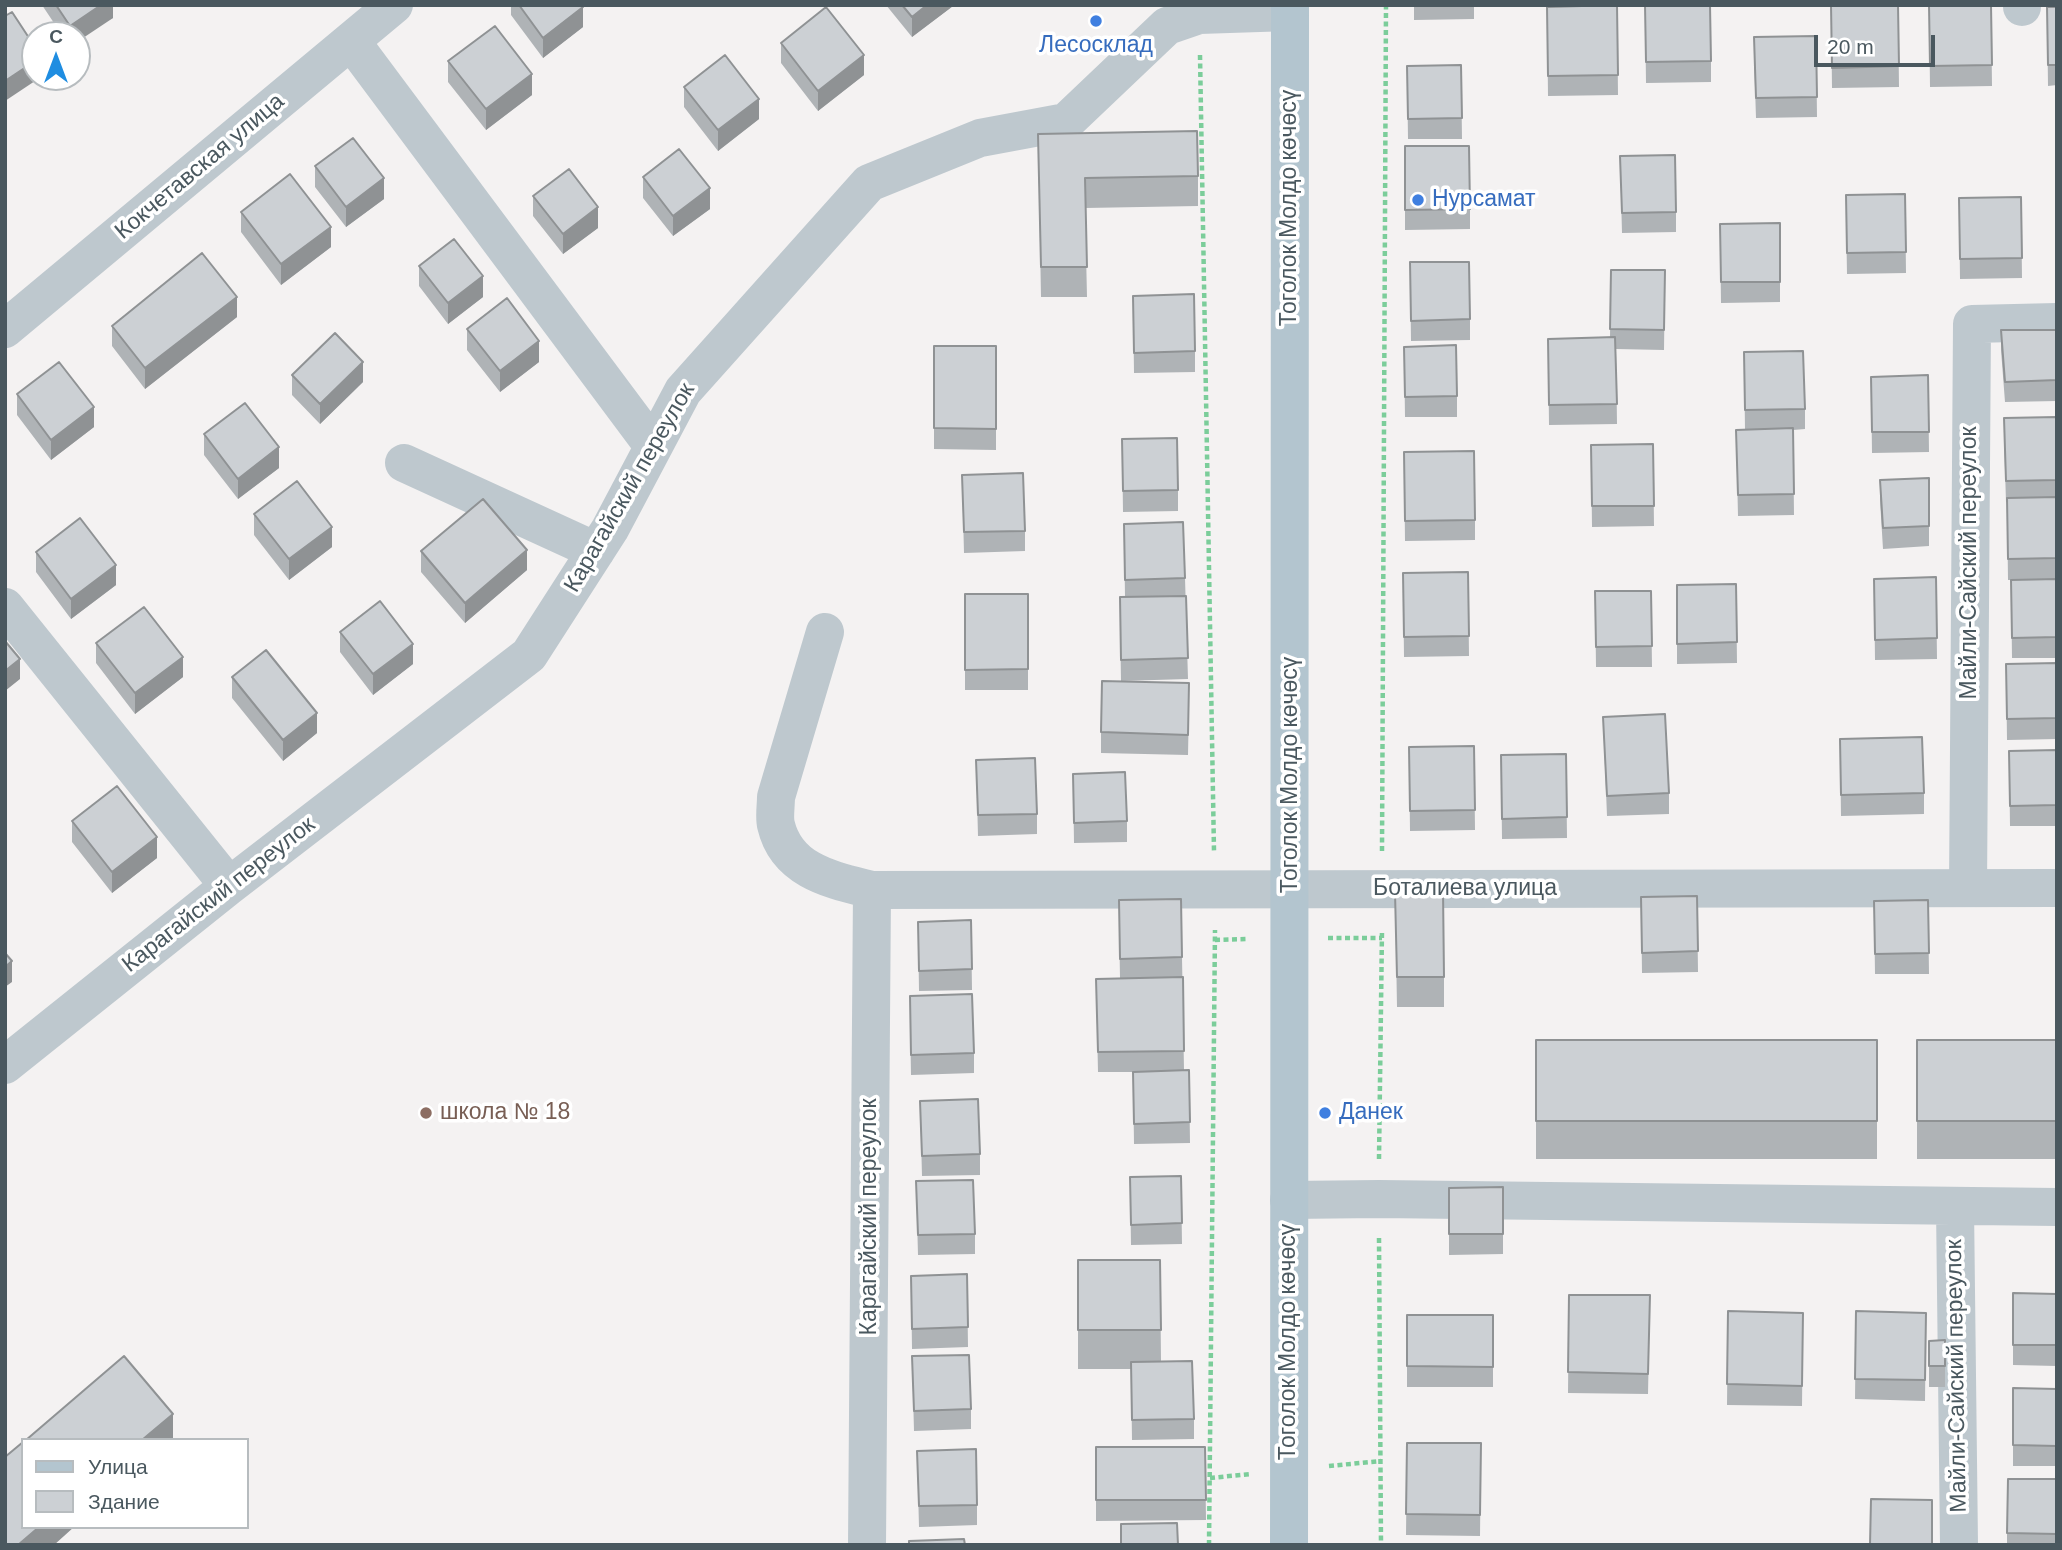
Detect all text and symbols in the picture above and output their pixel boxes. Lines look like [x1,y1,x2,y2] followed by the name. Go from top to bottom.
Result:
[1088,13,1104,29] marker: Лесосклад
[21,21,91,91] north arrow
[1817,21,1938,65] scale bar
[49,26,63,47] text: С
[1039,32,1153,60] place label: Лесосклад
[1827,35,1874,58] text: 20 m
[110,88,290,246] street label: Кокчетавская улица
[1276,90,1304,326] street label: Тоголок Молдо көчөсү
[1432,186,1536,214] place label: Нурсамат
[1410,192,1426,208] marker: Нурсамат
[559,378,701,598] street label: Карагайский переулок
[1956,426,1984,700] street label: Майли-Сайский переулок
[1277,657,1305,893] street label: Тоголок Молдо көчөсү
[117,811,321,979] street label: Карагайский переулок
[1373,875,1557,903] street label: Боталиева улица
[856,1098,884,1336] street label: Карагайский переулок
[440,1099,570,1127] place label: школа № 18
[1339,1099,1403,1127] place label: Данек
[418,1105,434,1121] marker: школа № 18
[1317,1105,1333,1121] marker: Данек
[1275,1224,1303,1460] street label: Тоголок Молдо көчөсү
[1941,1239,1973,1513] street label: Майли-Сайский переулок
[21,1438,248,1529] legend
[88,1455,148,1478] text: Улица
[88,1490,160,1513] text: Здание

